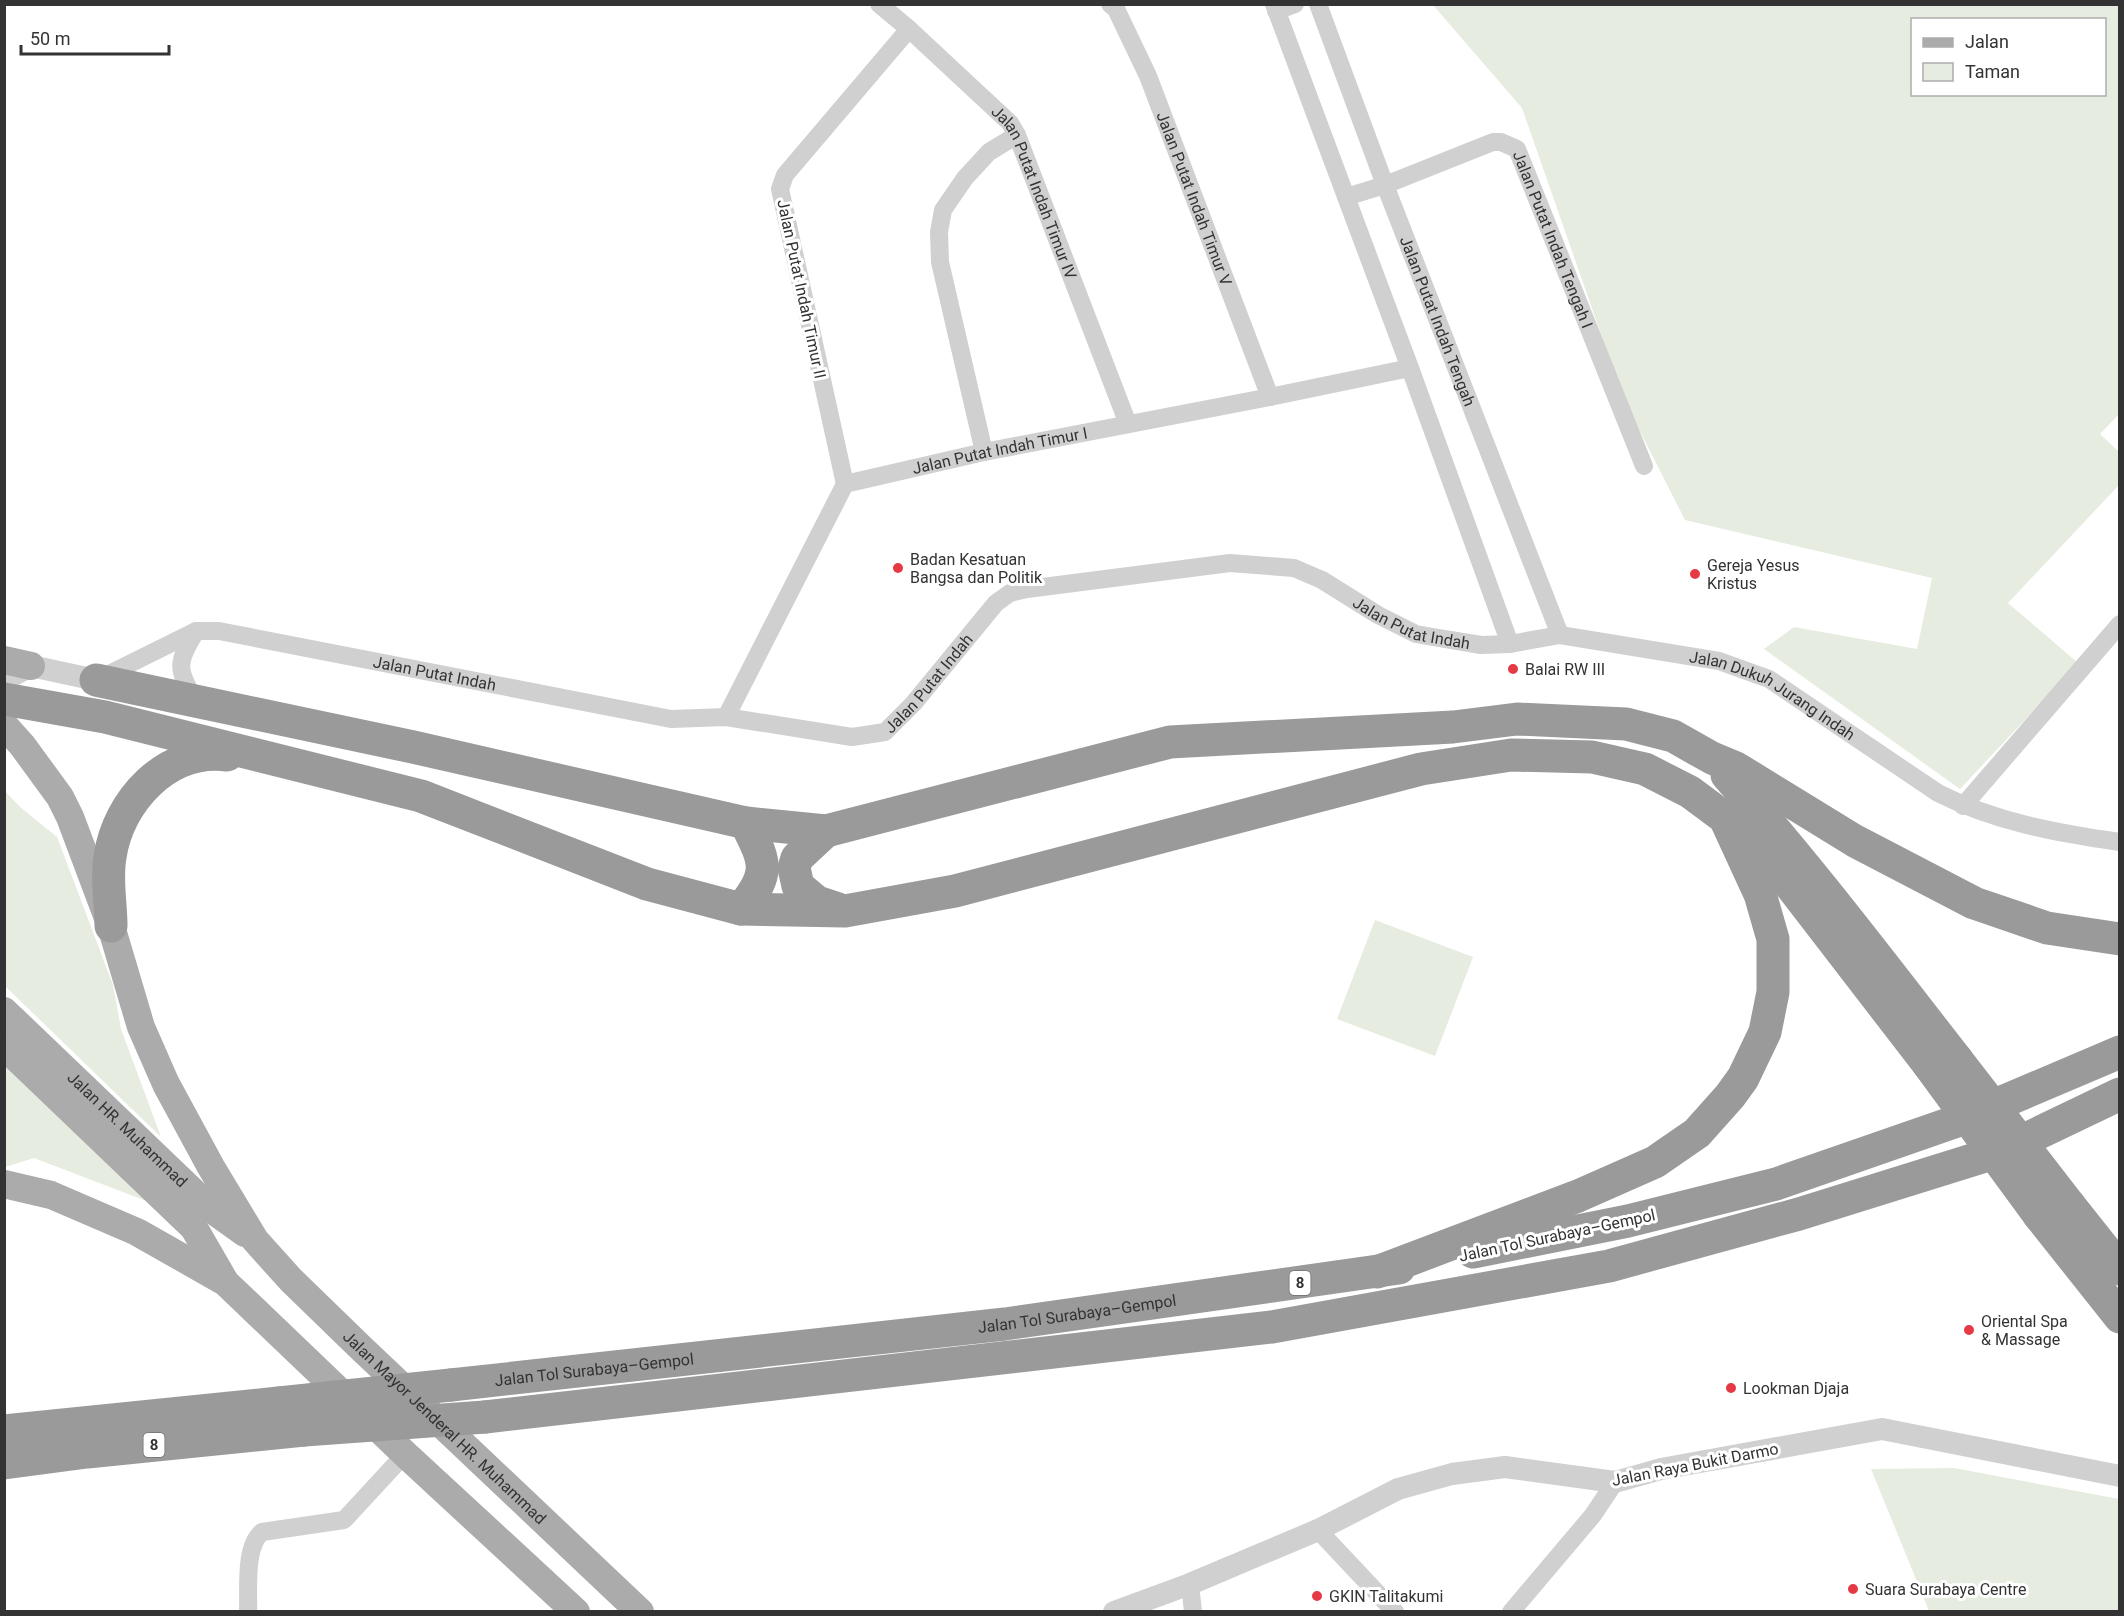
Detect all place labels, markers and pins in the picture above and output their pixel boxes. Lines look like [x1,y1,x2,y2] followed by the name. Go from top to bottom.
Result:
[910,550,1043,587] place label: Badan Kesatuan Bangsa dan Politik
[1707,556,1800,593] place label: Gereja Yesus Kristus
[891,561,905,575] marker: Badan Kesatuan Bangsa dan Politik
[1688,567,1702,581] marker: Gereja Yesus Kristus
[1525,660,1605,679] place label: Balai RW III
[1506,662,1520,676] marker: Balai RW III
[1981,1312,2068,1349] place label: Oriental Spa & Massage
[1962,1323,1976,1337] marker: Oriental Spa & Massage
[1743,1379,1849,1398] place label: Lookman Djaja
[1724,1381,1738,1395] marker: Lookman Djaja
[1865,1580,2026,1599] place label: Suara Surabaya Centre
[1846,1582,1860,1596] marker: Suara Surabaya Centre
[1329,1587,1443,1606] place label: GKIN Talitakumi
[1310,1589,1324,1603] marker: GKIN Talitakumi

